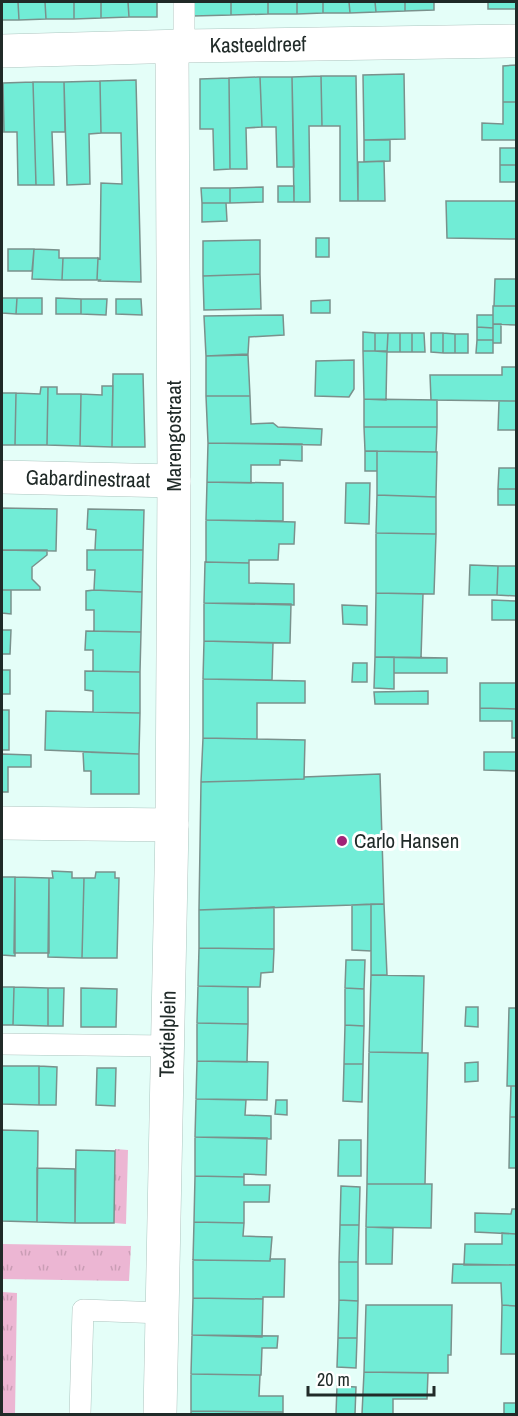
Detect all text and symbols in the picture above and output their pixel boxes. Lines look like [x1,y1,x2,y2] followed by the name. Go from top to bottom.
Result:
[209,29,307,60] street label: Kasteeldreef
[159,380,188,492] street label: Marengostraat
[25,463,151,494] street label: Gabardinestraat
[354,826,459,855] place label: Carlo Hansen
[335,834,349,848] marker: Carlo Hansen
[152,990,183,1078] street label: Textielplein
[308,1359,434,1397] scale bar
[317,1367,350,1392] text: 20 m

